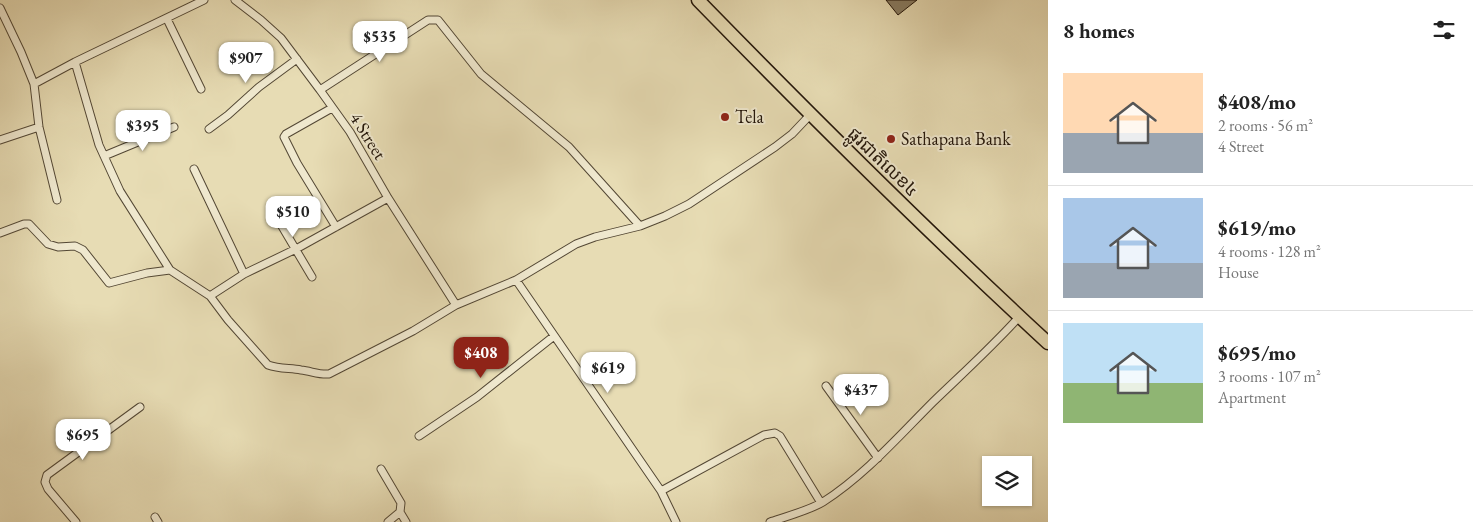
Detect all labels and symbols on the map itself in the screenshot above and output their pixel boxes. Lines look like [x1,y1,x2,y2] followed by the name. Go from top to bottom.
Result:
[350,20,410,63] pin: $535
[216,42,276,84] pin: $907
[735,105,765,128] place label: Tela
[345,108,392,164] street label: 4 Street
[113,110,173,152] pin: $395
[719,111,731,123] marker: Tela
[839,122,924,205] street label: ផ្លូវជាតិលេខ៤
[901,127,1011,150] place label: Sathapana Bank
[885,133,897,145] marker: Sathapana Bank
[263,196,323,238] pin: $510
[451,336,511,379] pin: $408
[578,352,638,394] pin: $619
[831,374,891,416] pin: $437
[53,418,113,461] pin: $695

